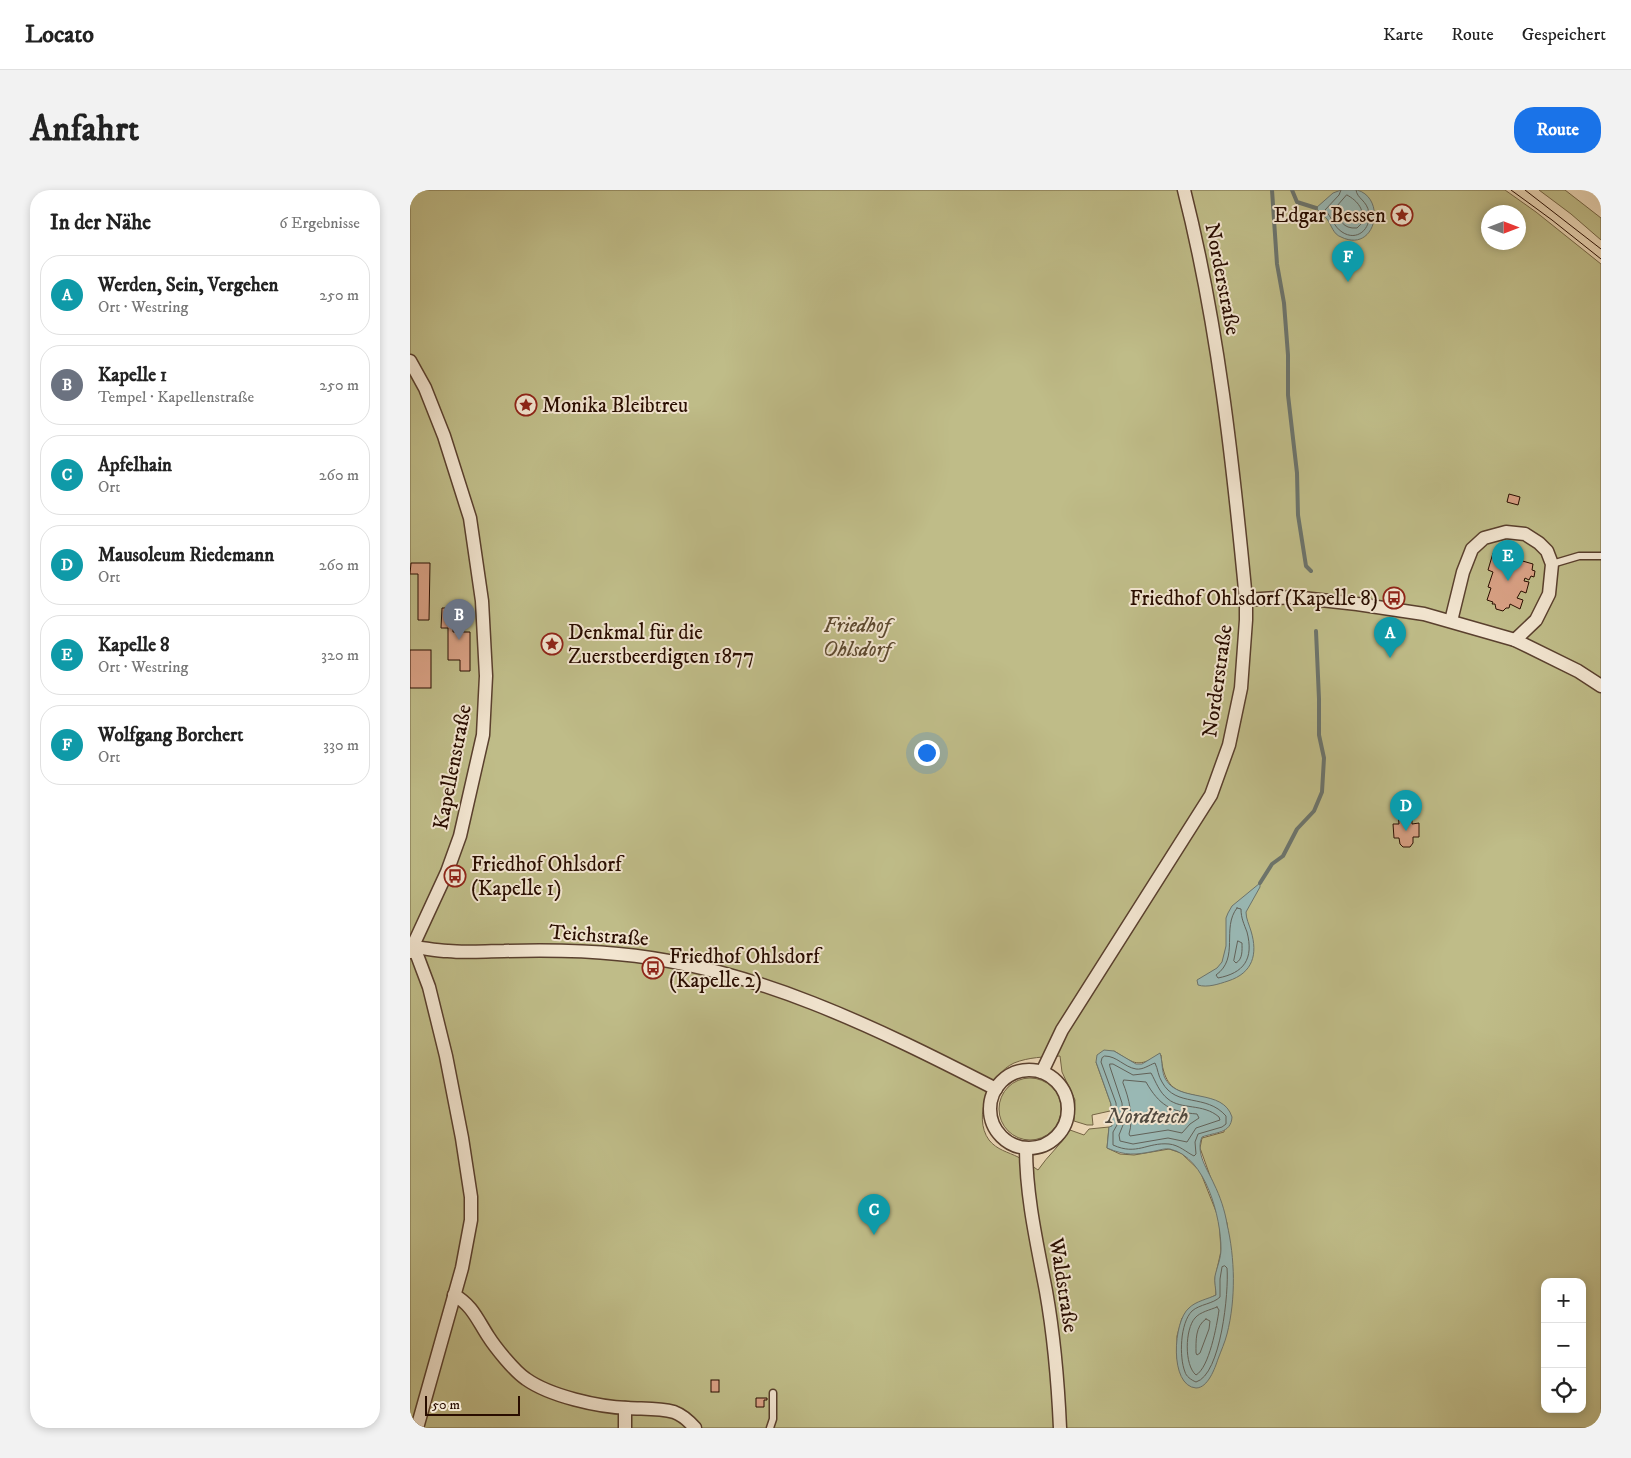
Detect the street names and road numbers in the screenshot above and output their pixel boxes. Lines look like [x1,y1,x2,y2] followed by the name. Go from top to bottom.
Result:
[1198,221,1246,338] street label: Norderstraße
[1197,623,1239,739] street label: Norderstraße
[428,702,478,832] street label: Kapellenstraße
[548,920,650,952] street label: Teichstraße
[1043,1235,1083,1335] street label: Waldstraße

